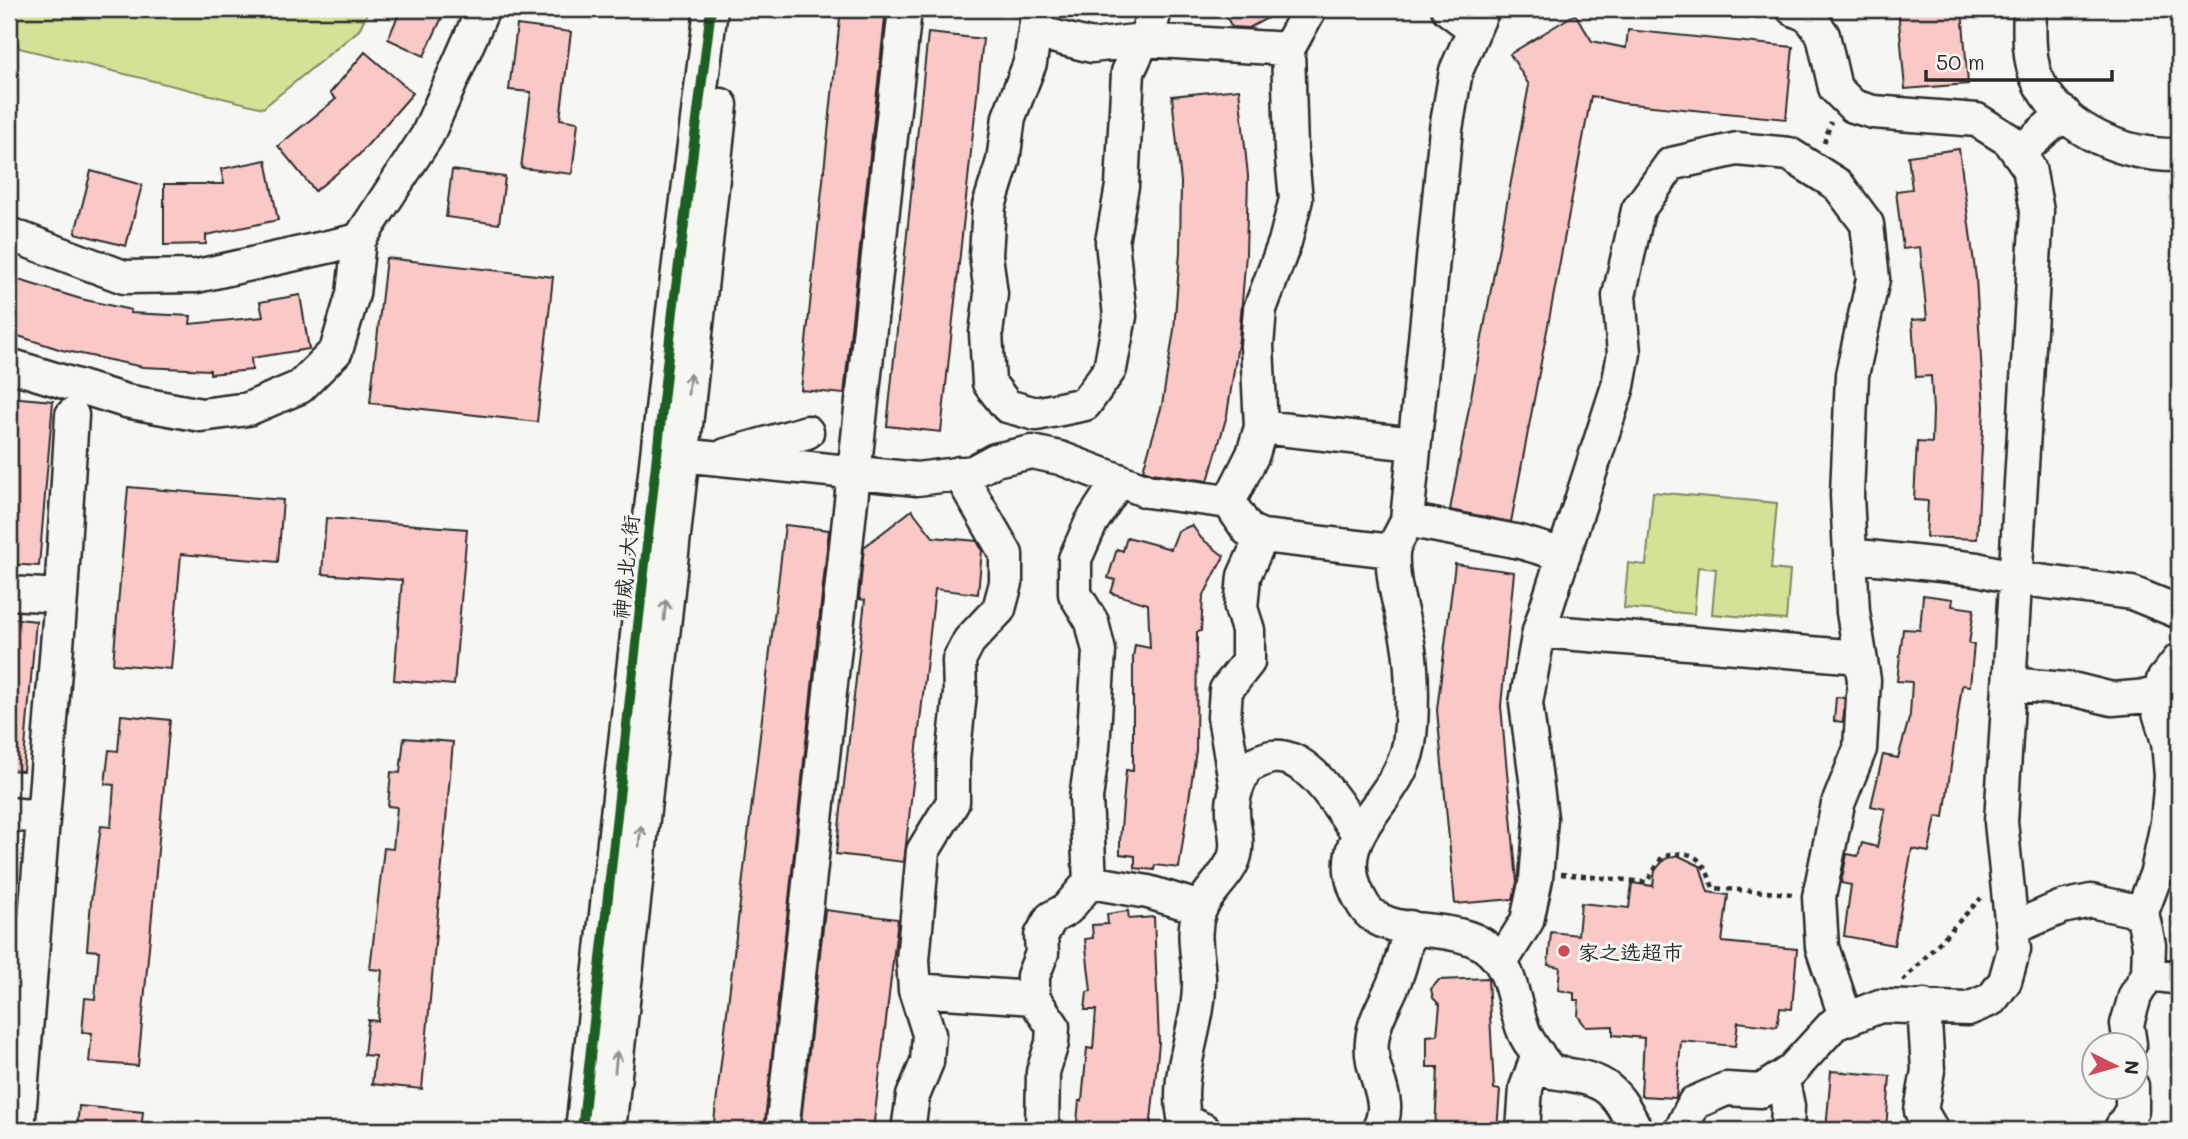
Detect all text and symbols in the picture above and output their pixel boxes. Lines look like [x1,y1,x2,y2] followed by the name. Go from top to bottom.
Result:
[1926,38,2111,82] scale bar
[1936,48,1985,75] text: 50 m
[683,373,696,396] one-way arrow
[606,513,644,621] street label: 神威北大街
[658,599,671,622] one-way arrow
[634,825,647,848] one-way arrow
[1578,938,1683,965] place label: 家之选超市
[1556,943,1572,959] marker: 家之选超市
[2080,1030,2150,1100] north arrow
[610,1052,623,1074] one-way arrow
[2119,1059,2146,1076] text: N

